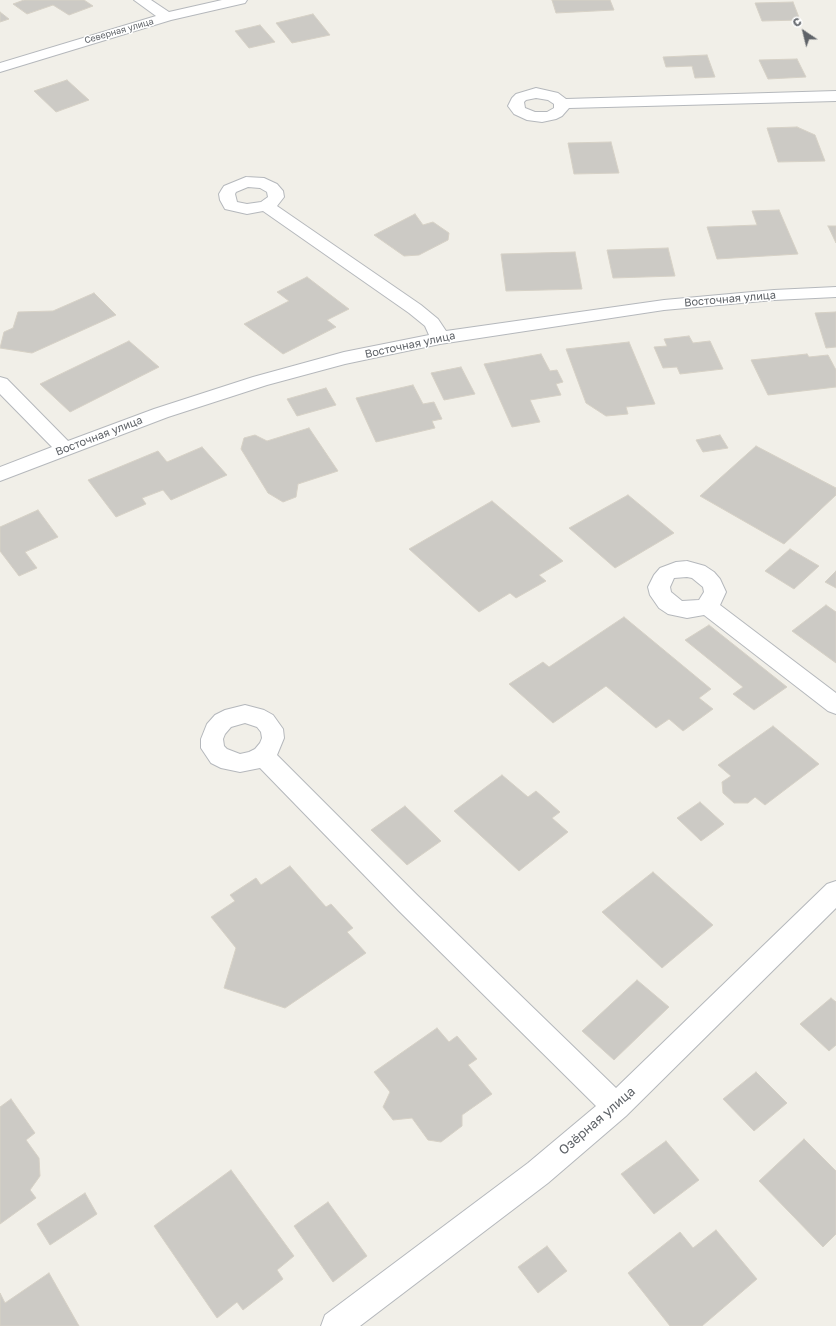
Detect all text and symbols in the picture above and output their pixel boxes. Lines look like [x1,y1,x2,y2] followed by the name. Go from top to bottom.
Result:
[784,12,824,52] north arrow
[790,14,804,29] text: С
[83,16,155,46] street label: Северная улица
[684,288,776,310] street label: Восточная улица
[364,329,456,361] street label: Восточная улица
[54,413,144,459] street label: Восточная улица
[556,1084,638,1158] street label: Озёрная улица

